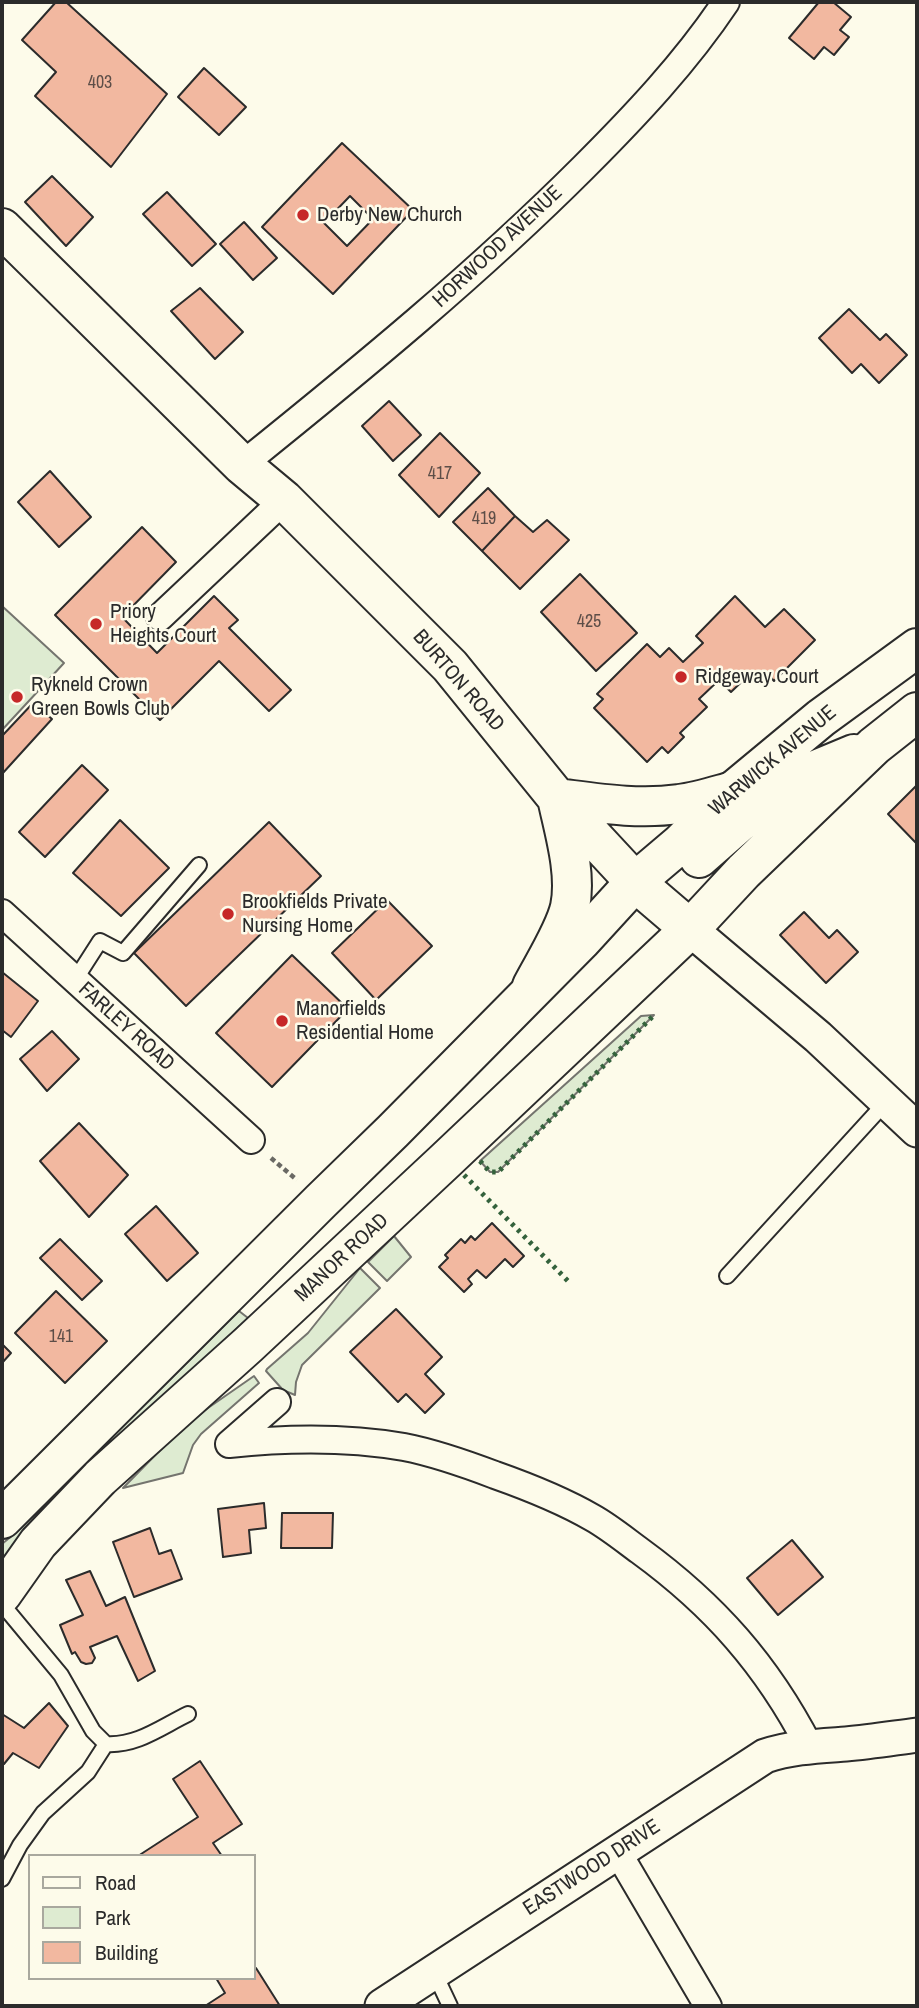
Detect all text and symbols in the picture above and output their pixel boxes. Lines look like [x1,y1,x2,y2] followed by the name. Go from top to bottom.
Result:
[88,72,112,94] house number: 403
[428,181,568,313] street label: HORWOOD AVENUE
[317,202,462,228] place label: Derby New Church
[295,207,311,223] marker: Derby New Church
[428,463,452,485] house number: 417
[472,508,496,530] house number: 419
[110,599,216,649] place label: Priory Heights Court
[577,611,601,633] house number: 425
[88,616,104,632] marker: Priory Heights Court
[407,625,509,737] street label: BURTON ROAD
[695,664,818,690] place label: Ridgeway Court
[673,669,689,685] marker: Ridgeway Court
[31,672,170,722] place label: Rykneld Crown Green Bowls Club
[9,689,25,705] marker: Rykneld Crown Green Bowls Club
[704,700,842,822] street label: WARWICK AVENUE
[242,889,387,939] place label: Brookfields Private Nursing Home
[220,906,236,922] marker: Brookfields Private Nursing Home
[73,977,179,1077] street label: FARLEY ROAD
[296,996,434,1046] place label: Manorfields Residential Home
[274,1013,290,1029] marker: Manorfields Residential Home
[290,1208,394,1308] street label: MANOR ROAD
[49,1326,73,1348] house number: 141
[519,1814,665,1922] street label: EASTWOOD DRIVE
[28,1854,256,1980] legend
[95,1868,136,1897] text: Road
[95,1903,130,1932] text: Park
[95,1938,158,1967] text: Building

